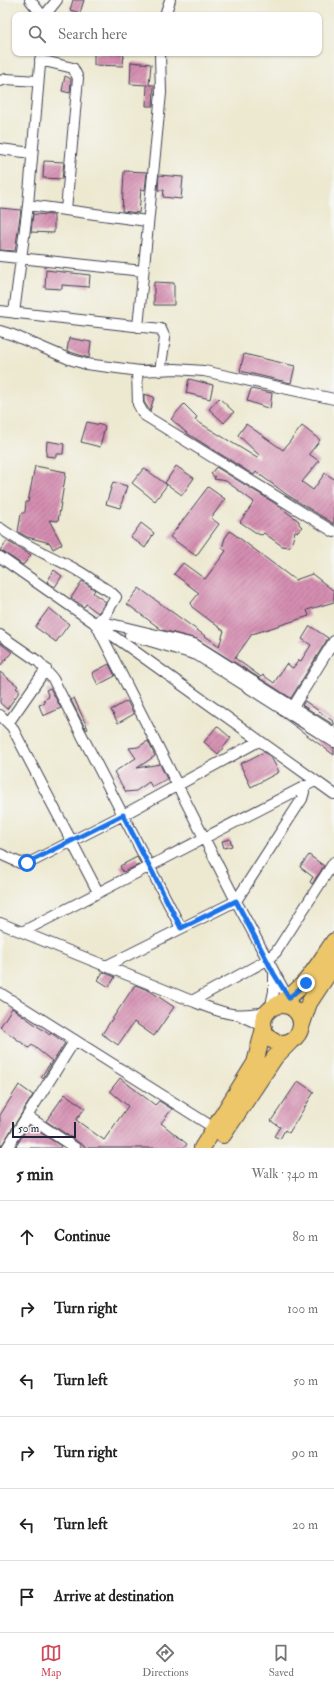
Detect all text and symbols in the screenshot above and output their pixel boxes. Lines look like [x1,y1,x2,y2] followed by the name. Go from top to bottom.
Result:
[12,12,322,56] search box
[26,23,48,45] icon: search
[58,25,127,44] text: Search here
[18,854,36,872] route start
[297,974,315,992] route end
[12,1120,76,1139] scale bar
[18,1122,39,1135] text: 50 m
[16,1164,54,1185] text: 5 min
[252,1166,318,1182] text: Walk · 340 m
[16,1226,38,1248] icon: ahead
[54,1227,110,1246] text: Continue
[292,1229,318,1245] text: 80 m
[16,1298,38,1320] icon: right
[54,1299,117,1318] text: Turn right
[287,1301,318,1317] text: 100 m
[16,1370,38,1392] icon: left
[54,1371,108,1390] text: Turn left
[293,1373,318,1389] text: 50 m
[16,1442,38,1464] icon: right
[54,1443,117,1462] text: Turn right
[292,1445,318,1461] text: 90 m
[16,1514,38,1536] icon: left
[54,1515,108,1534] text: Turn left
[292,1517,318,1533] text: 20 m
[16,1586,38,1608] icon: arrive
[54,1587,174,1606] text: Arrive at destination
[40,1642,62,1679] tab: Map
[142,1642,189,1679] tab: Directions
[269,1642,294,1679] tab: Saved

